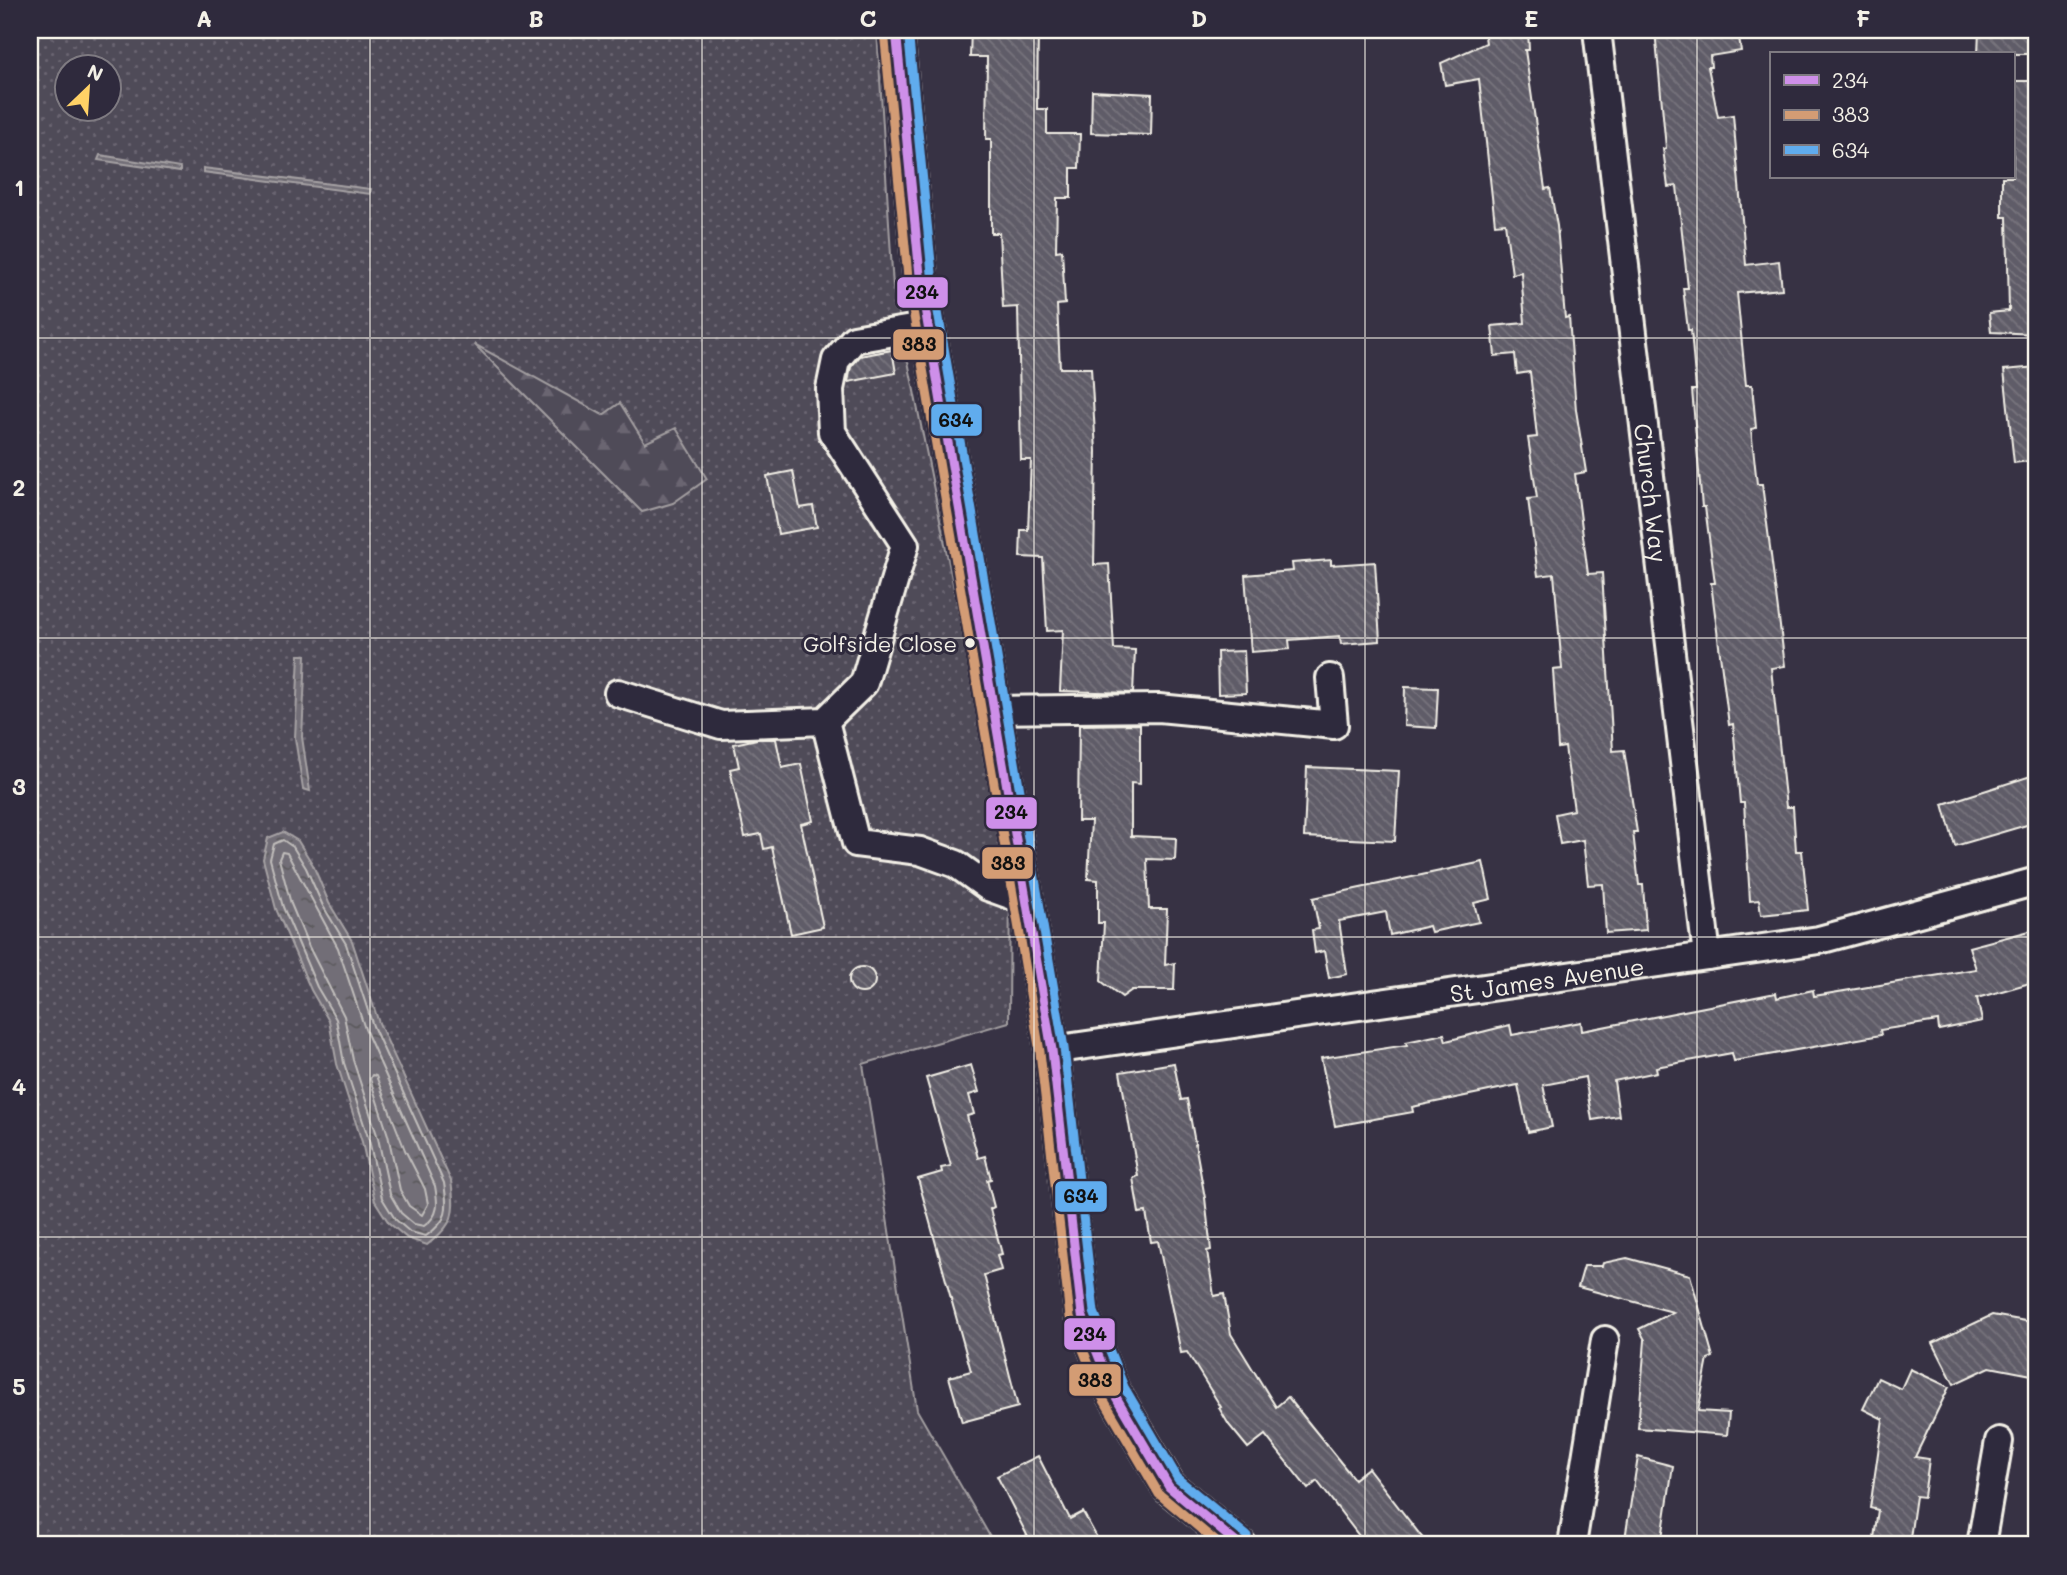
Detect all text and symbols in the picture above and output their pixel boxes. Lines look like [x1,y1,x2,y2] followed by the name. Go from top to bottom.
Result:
[196,3,212,33] text: A
[528,3,544,33] text: B
[859,3,877,33] text: C
[1191,3,1207,33] text: D
[1524,3,1538,33] text: E
[1856,3,1870,33] text: F
[52,52,122,122] north arrow
[1770,52,2014,178] legend
[84,58,107,87] text: N
[1832,66,1869,93] text: 234
[1832,100,1869,127] text: 383
[1832,136,1870,163] text: 634
[14,172,24,202] text: 1
[896,276,949,309] line badge: 234
[905,279,939,304] text: 234
[892,328,945,361] line badge: 383
[902,331,936,356] text: 383
[930,403,983,437] line badge: 634
[939,407,973,432] text: 634
[1628,421,1676,564] street label: Church Way
[13,472,25,502] text: 2
[803,629,957,658] place label: Golfside Close
[963,636,977,650] marker: Golfside Close
[12,771,26,801] text: 3
[985,796,1038,830] line badge: 234
[994,799,1028,824] text: 234
[981,846,1034,880] line badge: 383
[991,850,1025,875] text: 383
[1448,950,1646,1008] street label: St James Avenue
[12,1071,26,1101] text: 4
[1054,1180,1108,1213] line badge: 634
[1064,1183,1098,1208] text: 634
[1063,1317,1116,1351] line badge: 234
[1073,1321,1107,1346] text: 234
[1068,1363,1122,1397] line badge: 383
[1078,1367,1112,1392] text: 383
[12,1371,26,1401] text: 5

